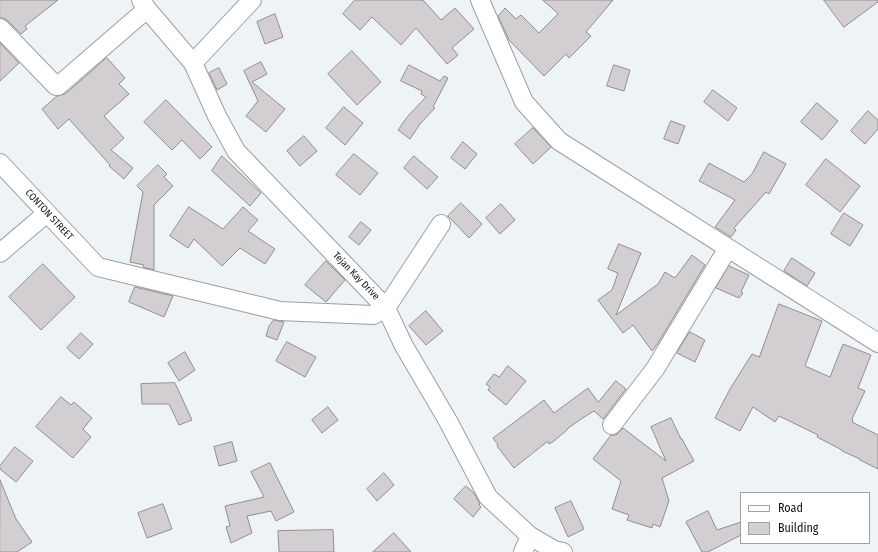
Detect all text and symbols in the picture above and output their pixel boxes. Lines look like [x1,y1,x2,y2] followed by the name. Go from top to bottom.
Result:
[22,187,76,243] street label: CONTON STREET
[330,250,382,302] street label: Tejan Kay Drive
[740,492,870,544] legend
[778,501,803,515] text: Road
[778,521,818,535] text: Building

